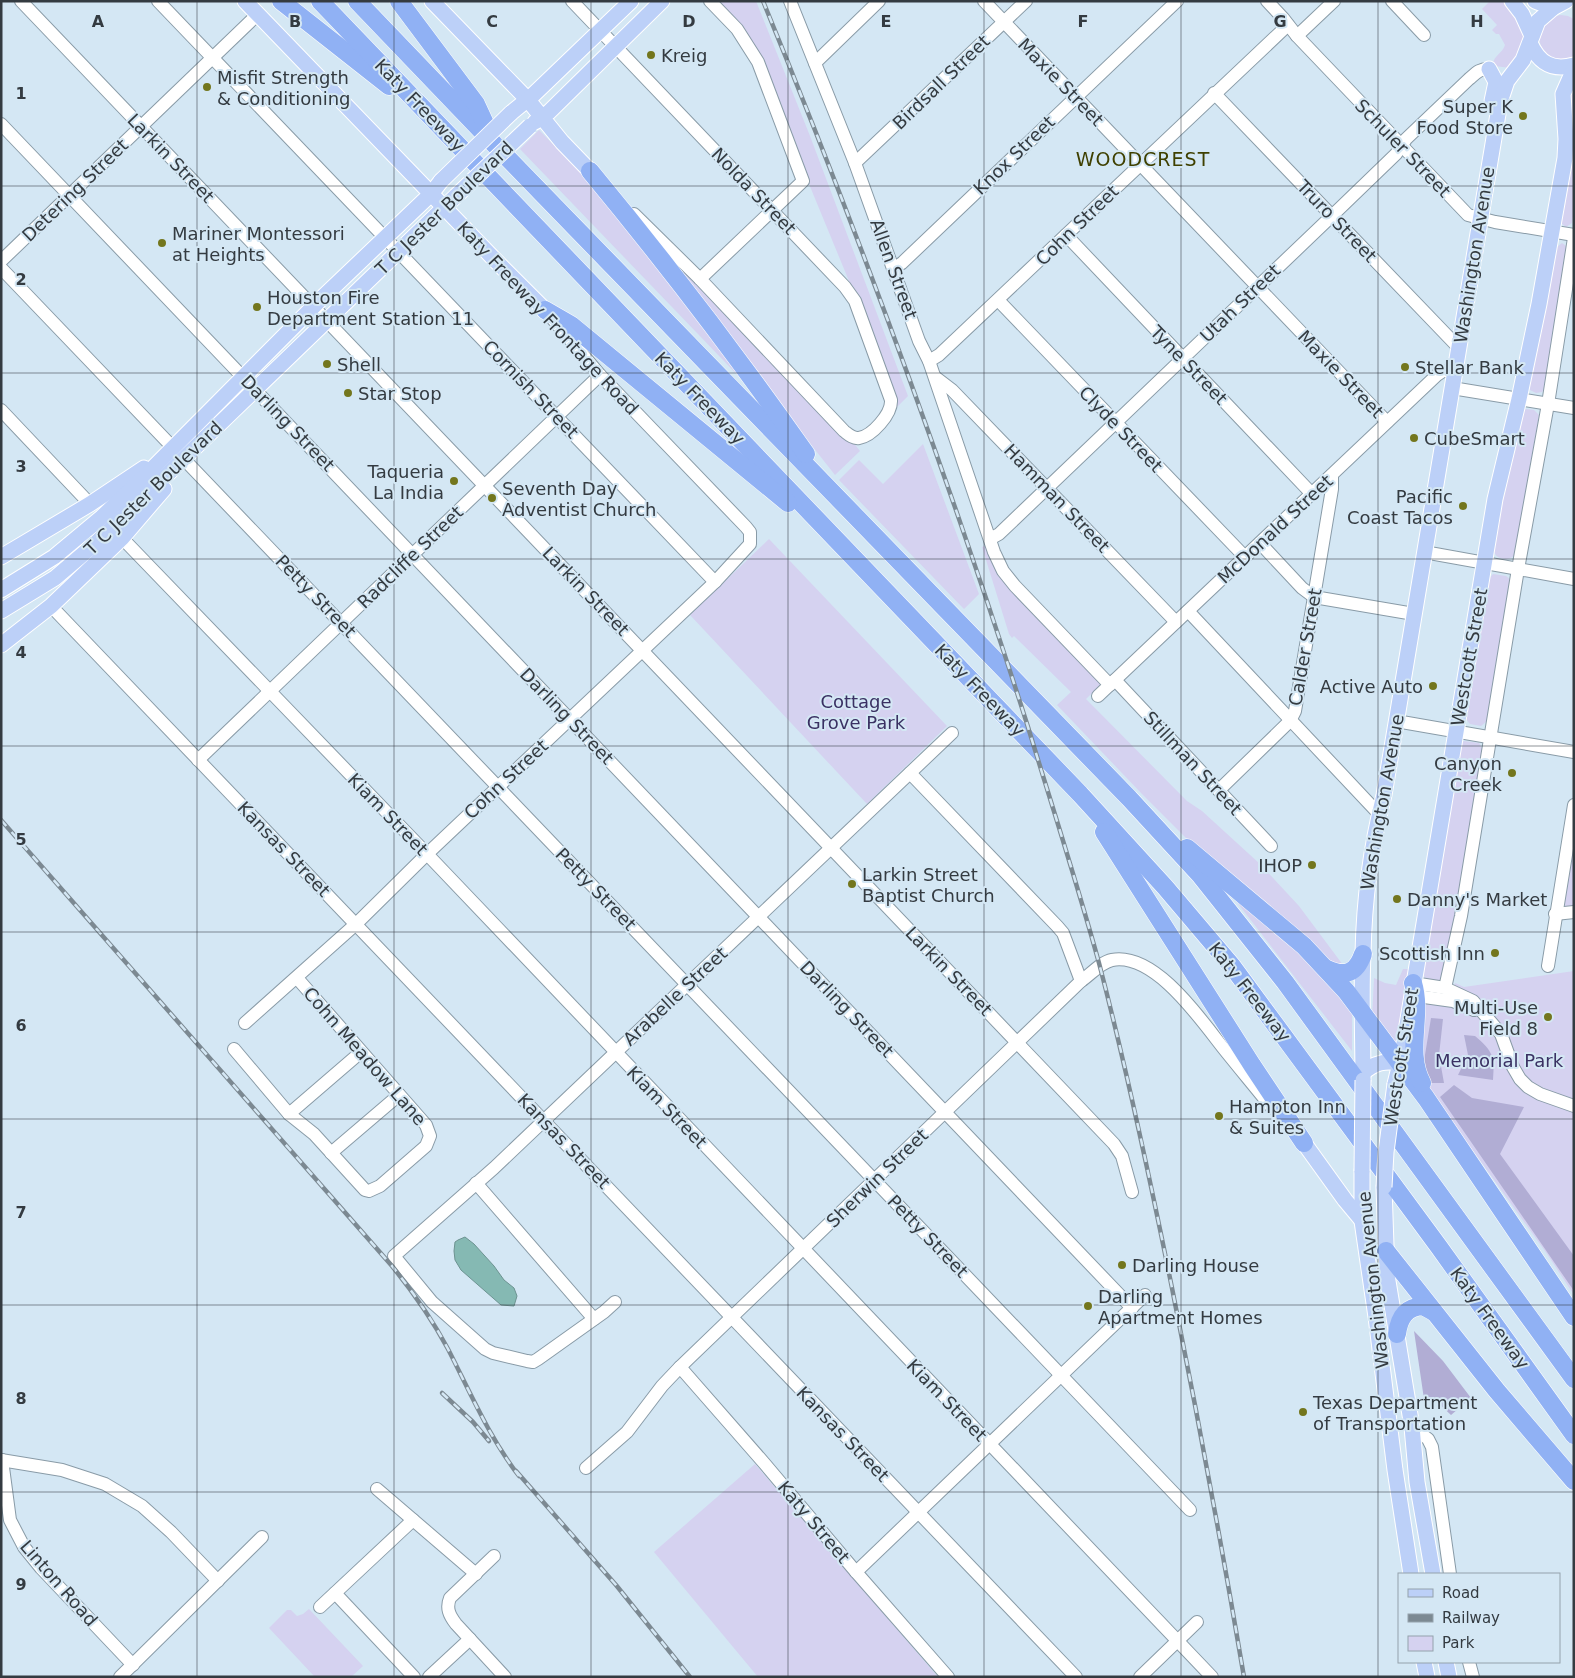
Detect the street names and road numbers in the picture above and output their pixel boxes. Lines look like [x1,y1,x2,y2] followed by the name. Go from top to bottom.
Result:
[888,30,994,134] street label: Birdsall Street
[1014,34,1108,130] street label: Maxie Street
[371,54,470,156] street label: Katy Freeway
[1351,95,1455,201] street label: Schuler Street
[123,109,219,207] street label: Larkin Street
[969,111,1059,199] street label: Knox Street
[18,134,132,246] street label: Detering Street
[370,137,517,280] street label: T C Jester Boulevard
[707,143,801,239] street label: Nolda Street
[1450,165,1498,345] street label: Washington Avenue
[1292,175,1381,266] street label: Truro Street
[1031,180,1123,270] street label: Cohn Street
[866,216,922,322] street label: Allen Street
[453,217,643,419] street label: Katy Freeway Frontage Road
[1196,260,1284,346] street label: Utah Street
[1145,320,1232,409] street label: Tyne Street
[1294,326,1388,422] street label: Maxie Street
[479,336,583,442] street label: Cornish Street
[651,347,750,449] street label: Katy Freeway
[237,371,339,475] street label: Darling Street
[1075,382,1167,476] street label: Clyde Street
[79,417,226,560] street label: T C Jester Boulevard
[1000,439,1114,557] street label: Hamman Street
[1213,470,1337,588] street label: McDonald Street
[353,501,467,613] street label: Radcliffe Street
[538,542,634,640] street label: Larkin Street
[271,550,361,642] street label: Petty Street
[1447,586,1491,728] street label: Westcott Street
[1284,587,1326,707] street label: Calder Street
[931,639,1030,741] street label: Katy Freeway
[516,664,618,768] street label: Darling Street
[1140,707,1246,819] street label: Stillman Street
[1356,712,1408,892] street label: Washington Avenue
[460,735,552,823] street label: Cohn Street
[344,769,432,859] street label: Kiam Street
[233,797,335,901] street label: Kansas Street
[551,843,641,935] street label: Petty Street
[901,922,997,1020] street label: Larkin Street
[1205,938,1296,1046] street label: Katy Freeway
[619,942,731,1050] street label: Arabelle Street
[796,957,898,1061] street label: Darling Street
[299,983,431,1129] street label: Cohn Meadow Lane
[1380,986,1422,1128] street label: Westcott Street
[623,1062,711,1152] street label: Kiam Street
[513,1089,615,1193] street label: Kansas Street
[822,1124,932,1232] street label: Sherwin Street
[883,1190,973,1282] street label: Petty Street
[1353,1190,1393,1370] street label: Washington Avenue
[1446,1263,1534,1373] street label: Katy Freeway
[903,1355,991,1445] street label: Kiam Street
[792,1382,894,1486] street label: Kansas Street
[774,1477,854,1567] street label: Katy Street
[16,1536,102,1630] street label: Linton Road

